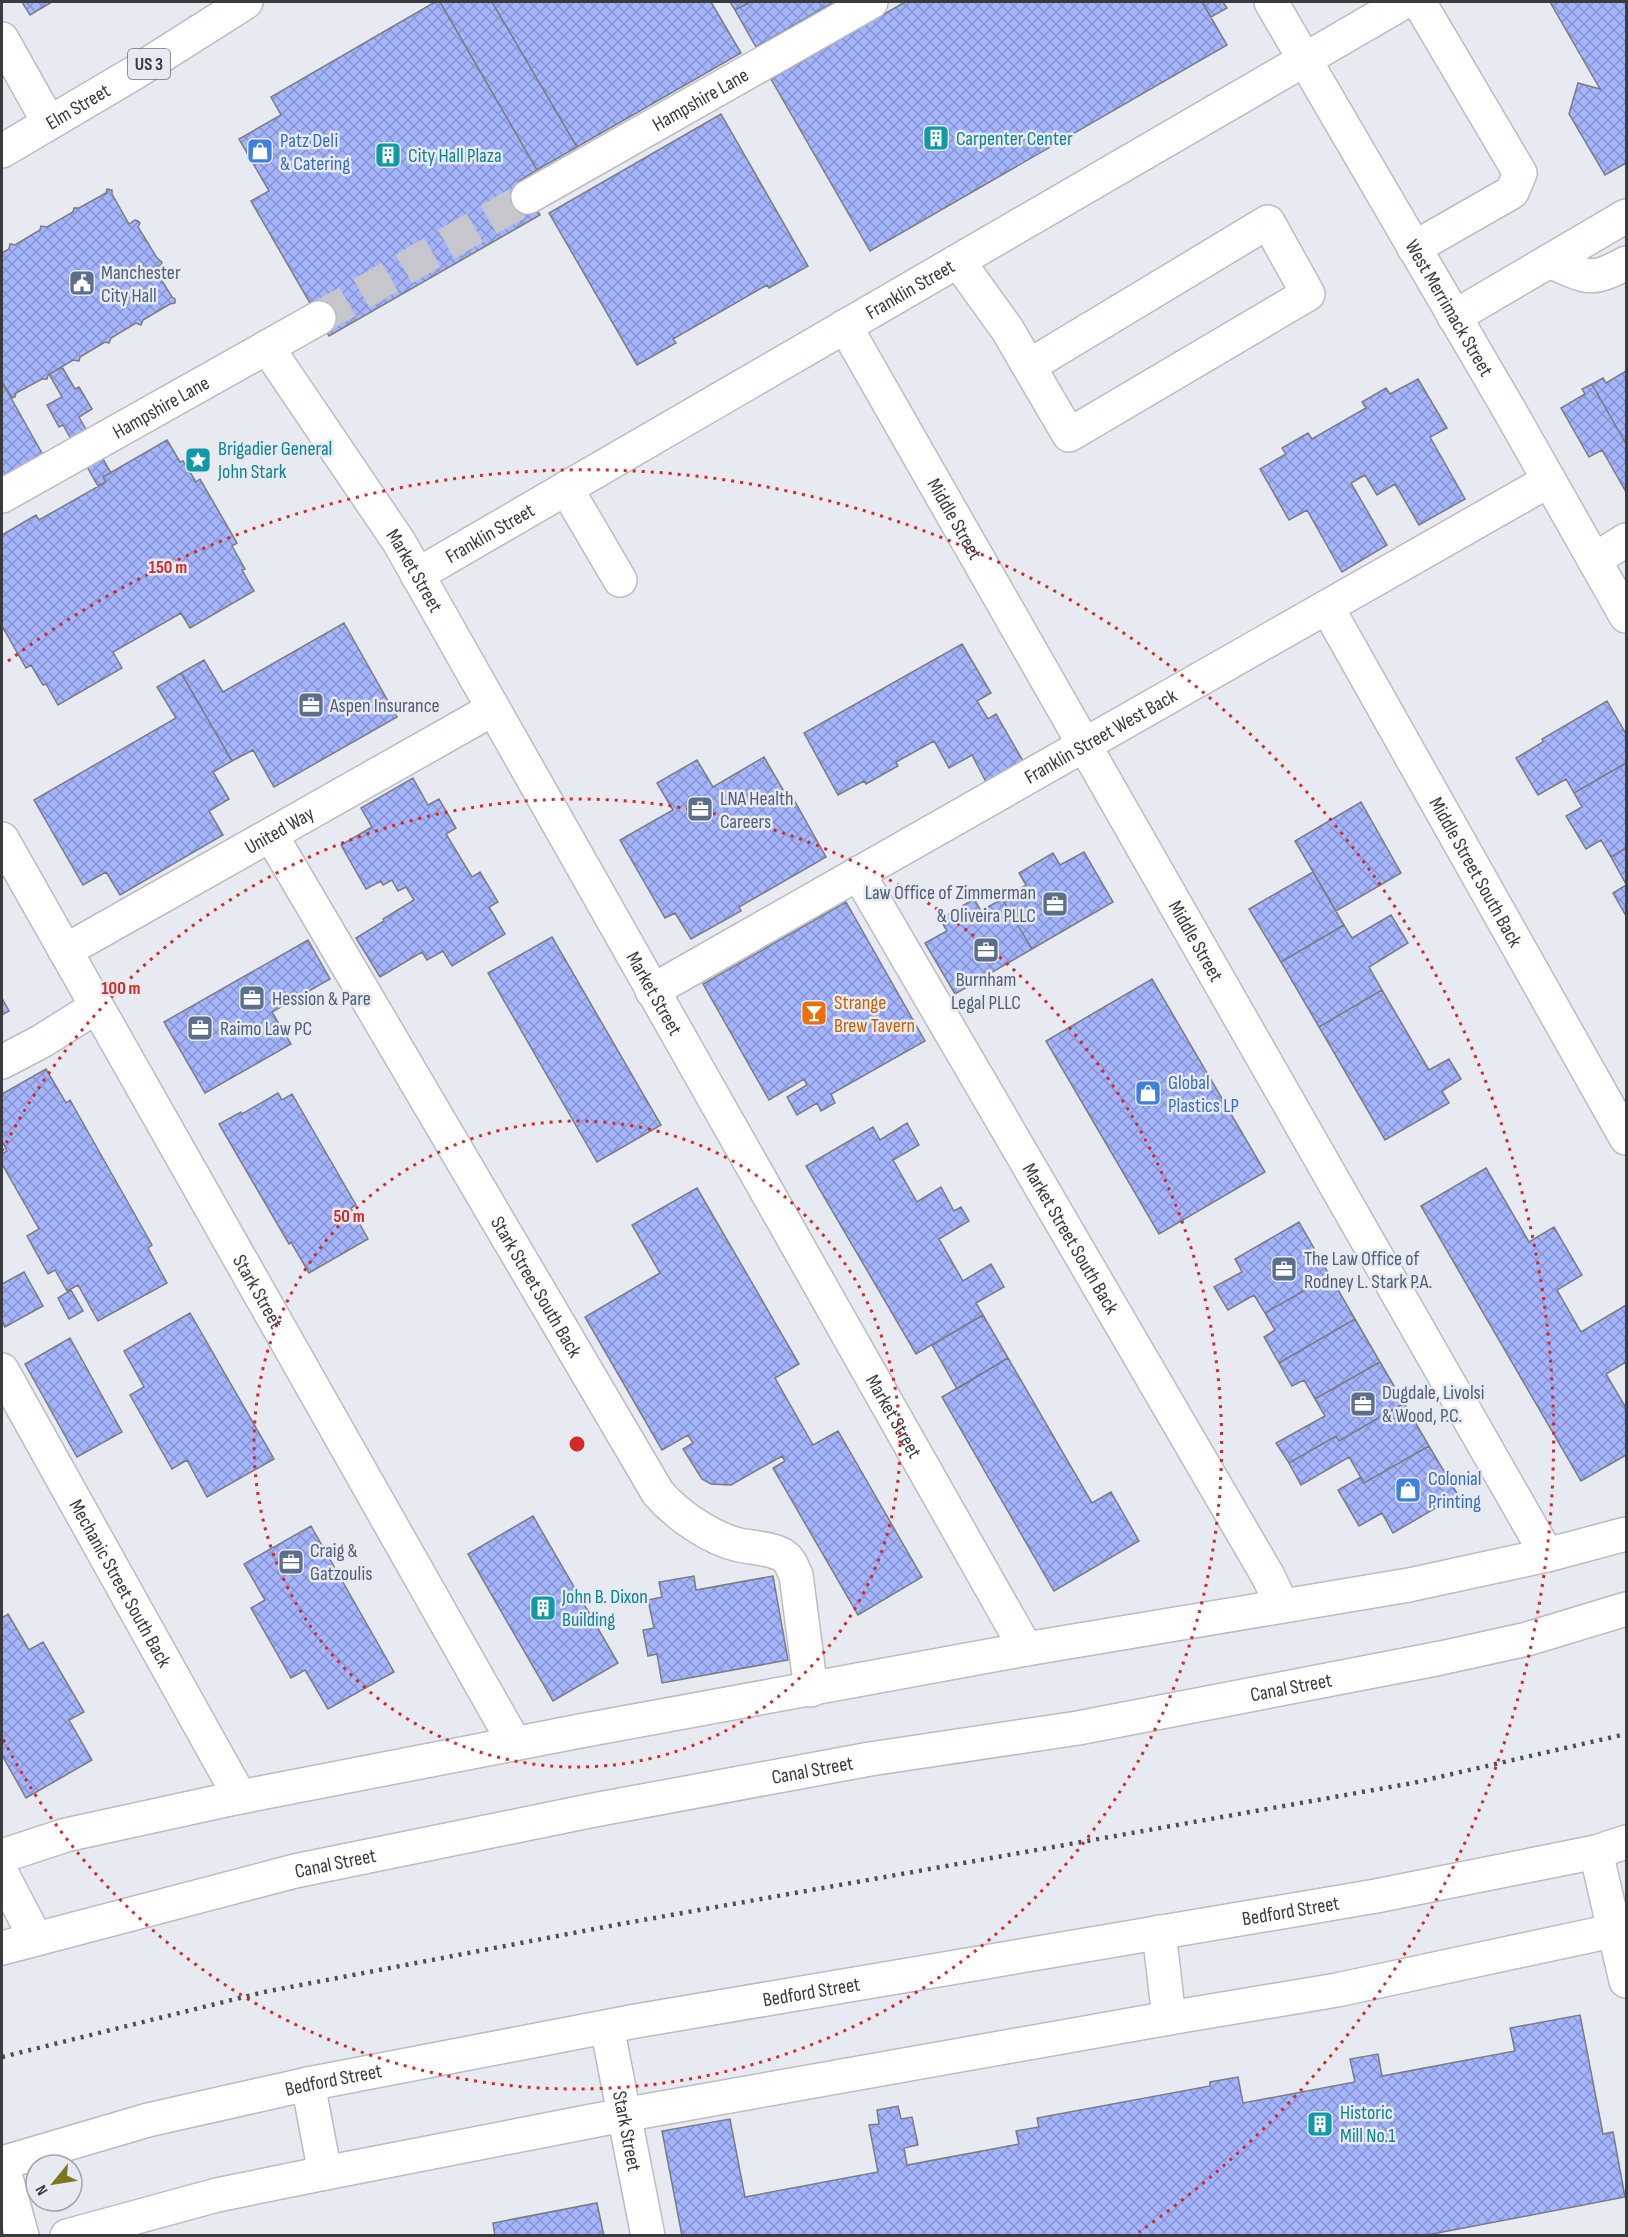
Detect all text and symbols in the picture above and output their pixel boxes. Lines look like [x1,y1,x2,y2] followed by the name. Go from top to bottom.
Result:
[128,49,170,79] road number: US 3
[648,63,753,137] street label: Hampshire Lane
[42,79,115,135] street label: Elm Street
[921,123,951,153] building icon: Carpenter Center
[956,127,1073,151] place label: Carpenter Center
[280,129,350,176] place label: Patz Deli & Catering
[245,136,275,166] shop icon: Patz Deli & Catering
[373,140,403,170] building icon: City Hall Plaza
[408,144,502,168] place label: City Hall Plaza
[1399,236,1498,381] street label: West Merrimack Street
[862,255,959,325] street label: Franklin Street
[101,261,181,308] place label: Manchester City Hall
[67,268,97,298] public building icon: Manchester City Hall
[109,371,214,444] street label: Hampshire Lane
[217,437,332,484] place label: Brigadier General John Stark
[183,445,213,475] place icon: Brigadier General John Stark
[922,474,987,564] street label: Middle Street
[441,499,539,569] street label: Franklin Street
[381,525,447,617] street label: Market Street
[149,557,187,578] text: 150 m
[1020,684,1182,789] street label: Franklin Street West Back
[296,690,326,720] office icon: Aspen Insurance
[329,694,440,718] place label: Aspen Insurance
[720,787,794,834] place label: LNA Health Careers
[1424,793,1527,952] street label: Middle Street South Back
[685,794,715,824] office icon: LNA Health Careers
[241,802,319,860] street label: United Way
[865,881,1036,928] place label: Law Office of Zimmerman & Oliveira PLLC
[1040,889,1070,919] office icon: Law Office of Zimmerman & Oliveira PLLC
[1163,896,1228,986] street label: Middle Street
[971,935,1001,965] office icon: Burnham Legal PLLC
[621,948,687,1040] street label: Market Street
[951,968,1021,1015] place label: Burnham Legal PLLC
[102,978,141,999] text: 100 m
[237,983,267,1013] office icon: Hession & Pare
[272,987,371,1011] place label: Hession & Pare
[834,991,915,1038] place label: Strange Brew Tavern
[799,998,829,1028] bar icon: Strange Brew Tavern
[185,1013,215,1043] office icon: Raimo Law PC
[220,1017,312,1041] place label: Raimo Law PC
[1168,1071,1239,1118] place label: Global Plastics LP
[1133,1078,1163,1108] shop icon: Global Plastics LP
[1017,1159,1124,1319] street label: Market Street South Back
[333,1206,365,1227] text: 50 m
[485,1212,587,1362] street label: Stark Street South Back
[1304,1247,1432,1294] place label: The Law Office of Rodney L. Stark P.A.
[227,1251,288,1333] street label: Stark Street
[1269,1254,1299,1284] office icon: The Law Office of Rodney L. Stark P.A.
[860,1371,926,1463] street label: Market Street
[1382,1381,1485,1428] place label: Dugdale, Livolsi & Wood, P.C.
[1348,1389,1378,1419] office icon: Dugdale, Livolsi & Wood, P.C.
[567,1434,587,1454] centre of rings
[1428,1467,1482,1514] place label: Colonial Printing
[1393,1475,1423,1505] shop icon: Colonial Printing
[64,1495,176,1672] street label: Mechanic Street South Back
[310,1539,372,1586] place label: Craig & Gatzoulis
[276,1547,306,1577] office icon: Craig & Gatzoulis
[561,1585,648,1632] place label: John B. Dixon Building
[528,1593,558,1623] building icon: John B. Dixon Building
[1248,1668,1334,1708] street label: Canal Street
[770,1751,855,1790] street label: Canal Street
[293,1844,378,1884] street label: Canal Street
[1240,1891,1341,1931] street label: Bedford Street
[761,1972,862,2012] street label: Bedford Street
[283,2059,384,2102] street label: Bedford Street
[607,2089,646,2173] street label: Stark Street
[1340,2101,1396,2148] place label: Historic Mill No.1
[1305,2109,1335,2139] building icon: Historic Mill No.1
[24,2153,84,2213] north arrow
[32,2181,53,2198] text: N

